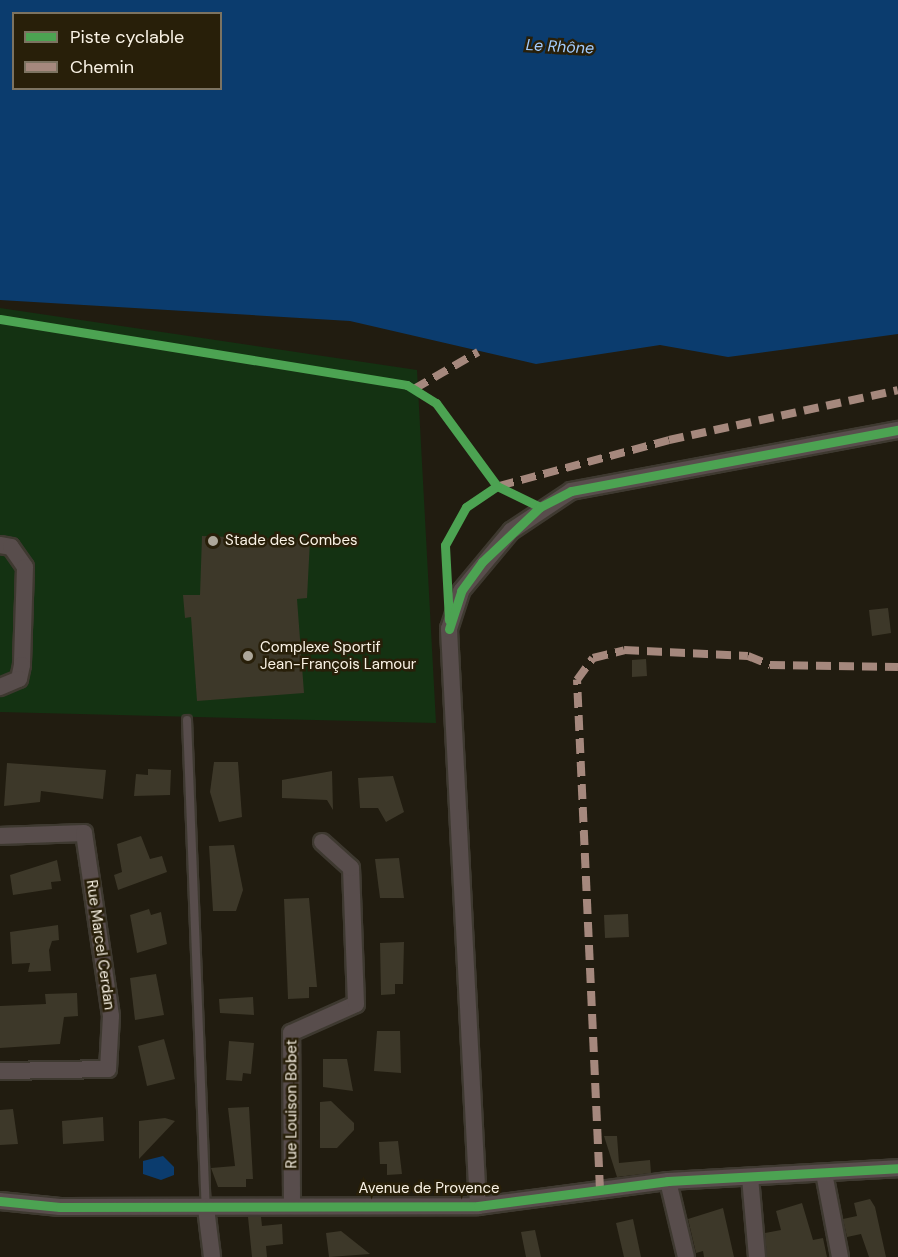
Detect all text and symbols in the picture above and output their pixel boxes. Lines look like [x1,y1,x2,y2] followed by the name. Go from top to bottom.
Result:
[12,12,222,90] legend
[70,25,184,49] text: Piste cyclable
[525,36,595,58] water label: Le Rhône
[70,55,134,79] text: Chemin
[225,532,358,550] place label: Stade des Combes
[206,534,220,548] marker: Stade des Combes
[260,638,416,673] place label: Complexe Sportif Jean-François Lamour
[241,649,255,663] marker: Complexe Sportif Jean-François Lamour
[82,879,118,1011] street label: Rue Marcel Cerdan
[283,1039,301,1169] street label: Rue Louison Bobet
[358,1180,500,1198] street label: Avenue de Provence

